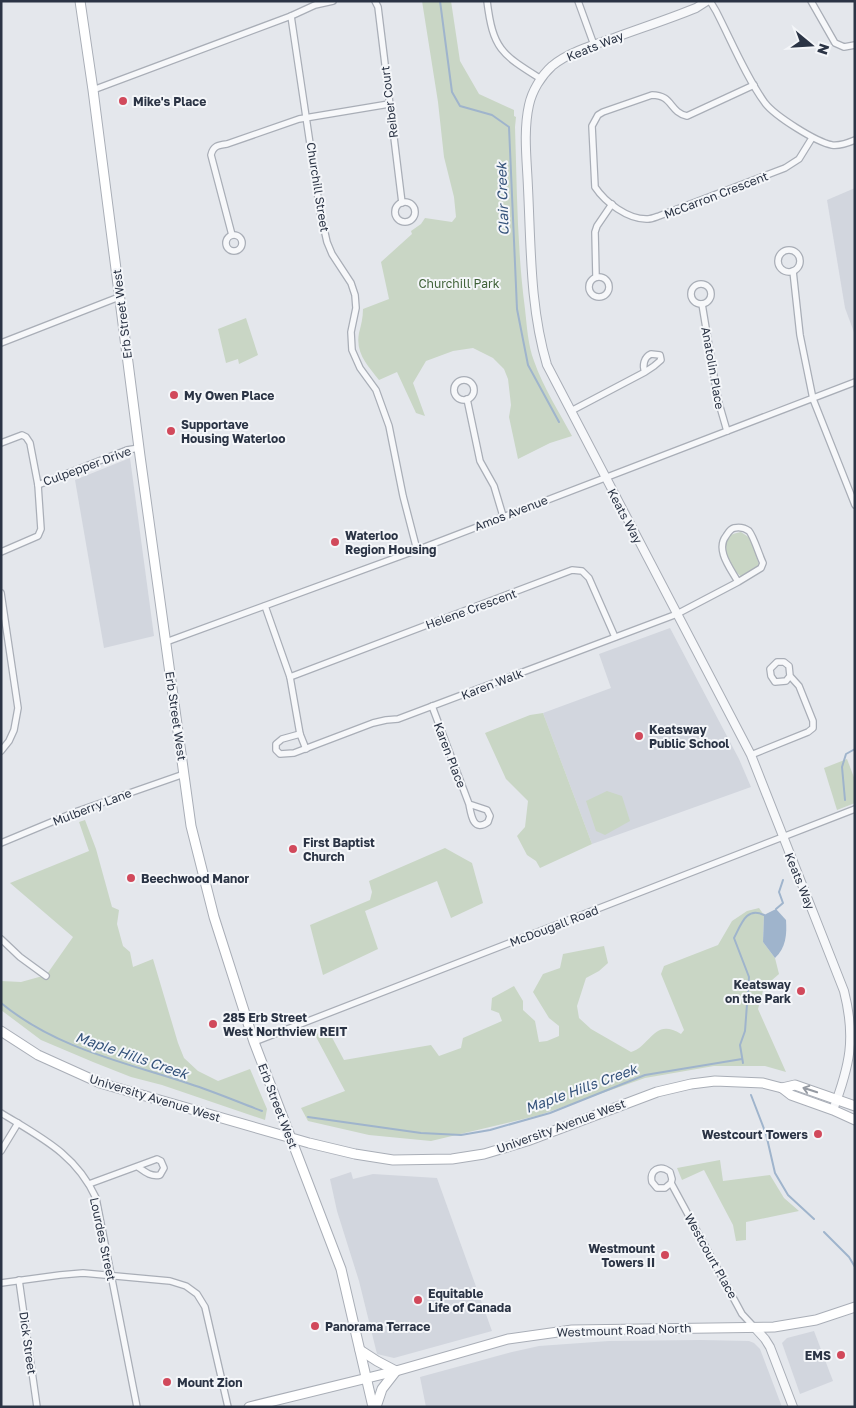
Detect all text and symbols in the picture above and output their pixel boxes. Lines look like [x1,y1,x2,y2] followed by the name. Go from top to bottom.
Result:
[786,20,836,70] north arrow
[564,28,626,64] street label: Keats Way
[814,41,834,57] text: N
[377,65,401,139] street label: Reiber Court
[133,94,206,109] place label: Mike's Place
[117,95,129,107] marker: Mike's Place
[303,141,333,233] street label: Churchill Street
[492,160,512,236] water label: Clair Creek
[662,168,770,222] street label: McCarron Crescent
[109,268,135,360] street label: Erb Street West
[418,276,500,291] park label: Churchill Park
[698,326,728,410] street label: Anatolin Place
[184,388,274,403] place label: My Owen Place
[168,389,180,401] marker: My Owen Place
[181,417,285,446] place label: Supportave Housing Waterloo
[165,425,177,437] marker: Supportave Housing Waterloo
[41,443,133,489] street label: Culpepper Drive
[604,486,646,546] street label: Keats Way
[472,492,550,534] street label: Amos Avenue
[345,528,436,557] place label: Waterloo Region Housing
[329,536,341,548] marker: Waterloo Region Housing
[423,586,519,632] street label: Helene Crescent
[459,665,525,703] street label: Karen Walk
[162,670,190,762] street label: Erb Street West
[431,720,469,790] street label: Karen Place
[649,722,729,751] place label: Keatsway Public School
[633,730,645,742] marker: Keatsway Public School
[50,785,134,829] street label: Mulberry Lane
[303,835,375,864] place label: First Baptist Church
[287,843,299,855] marker: First Baptist Church
[782,850,818,912] street label: Keats Way
[141,871,249,886] place label: Beechwood Manor
[125,872,137,884] marker: Beechwood Manor
[507,902,601,950] street label: McDougall Road
[725,977,792,1006] place label: Keatsway on the Park
[795,985,807,997] marker: Keatsway on the Park
[223,1010,347,1039] place label: 285 Erb Street West Northview REIT
[207,1018,219,1030] marker: 285 Erb Street West Northview REIT
[74,1028,192,1083] water label: Maple Hills Creek
[523,1059,641,1116] water label: Maple Hills Creek
[255,1061,301,1151] street label: Erb Street West
[88,1071,223,1125] street label: University Avenue West
[803,1085,818,1094] one-way arrow
[494,1096,628,1156] street label: University Avenue West
[702,1127,808,1142] place label: Westcourt Towers
[812,1128,824,1140] marker: Westcourt Towers
[87,1196,119,1282] street label: Lourdes Street
[681,1211,741,1301] street label: Westcourt Place
[588,1241,655,1270] place label: Westmount Towers II
[659,1249,671,1261] marker: Westmount Towers II
[428,1286,511,1315] place label: Equitable Life of Canada
[412,1294,424,1306] marker: Equitable Life of Canada
[16,1311,40,1376] street label: Dick Street
[325,1319,430,1334] place label: Panorama Terrace
[309,1320,321,1332] marker: Panorama Terrace
[556,1320,692,1340] street label: Westmount Road North
[805,1348,831,1363] place label: EMS
[835,1349,847,1361] marker: EMS
[177,1375,242,1390] place label: Mount Zion
[161,1376,173,1388] marker: Mount Zion

